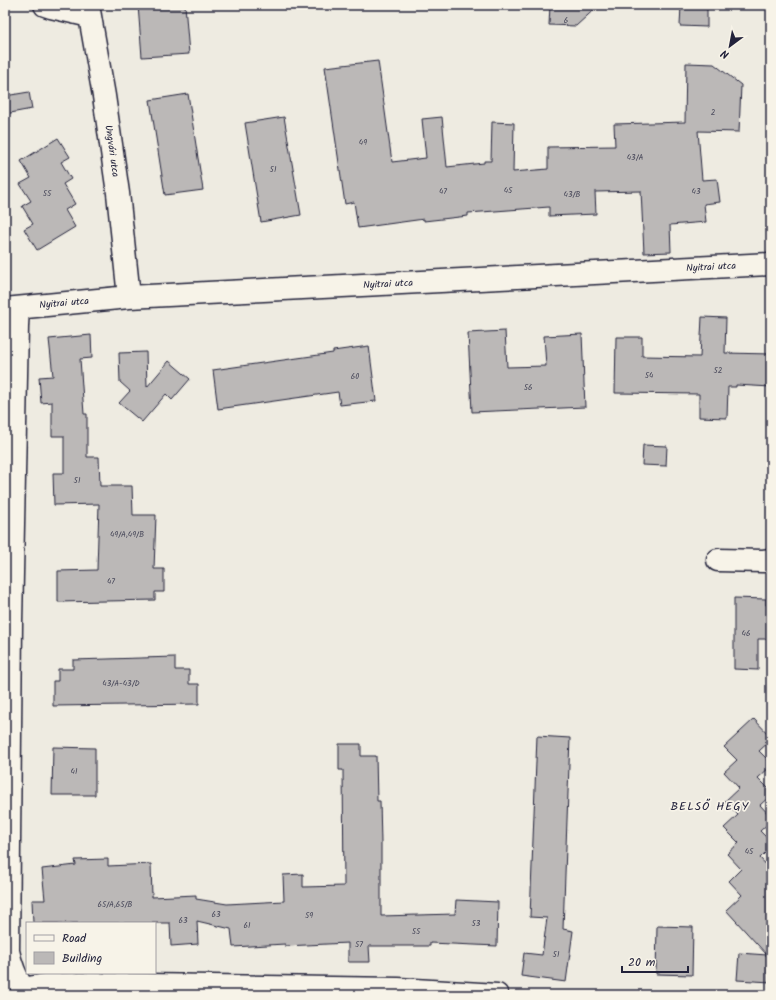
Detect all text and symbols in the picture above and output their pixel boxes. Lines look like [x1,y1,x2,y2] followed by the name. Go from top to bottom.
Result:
[564,14,568,27] house number: 6
[710,26,750,66] north arrow
[717,44,733,63] text: N
[711,106,716,119] house number: 2
[100,124,124,178] street label: Ungvári utca
[359,136,367,149] house number: 49
[627,151,643,164] house number: 43/A
[270,163,277,176] house number: 51
[504,184,513,197] house number: 45
[439,185,447,198] house number: 47
[692,185,701,198] house number: 43
[43,187,52,200] house number: 55
[564,188,580,201] house number: 43/B
[686,258,737,276] street label: Nyitrai utca
[363,275,414,293] street label: Nyitrai utca
[38,293,90,313] street label: Nyitrai utca
[714,364,723,377] house number: 52
[645,369,654,382] house number: 54
[351,370,359,383] house number: 60
[524,381,532,394] house number: 56
[74,474,81,487] house number: 51
[110,528,144,541] house number: 49/A,49/B
[107,575,115,588] house number: 47
[742,627,750,640] house number: 46
[102,677,140,690] house number: 43/A-43/D
[71,765,78,778] house number: 41
[670,797,750,816] district label: BELSŐ HEGY
[745,845,754,858] house number: 45
[98,898,132,911] house number: 65/A,65/B
[211,908,221,921] house number: 63
[305,909,313,922] house number: 59
[178,914,188,927] house number: 63
[472,917,481,930] house number: 53
[244,919,251,932] house number: 61
[26,922,156,974] legend
[412,925,421,938] house number: 55
[62,929,87,948] text: Road
[355,938,363,951] house number: 57
[553,948,560,961] house number: 51
[622,948,688,974] scale bar
[62,949,102,968] text: Building
[628,953,656,972] text: 20 m

